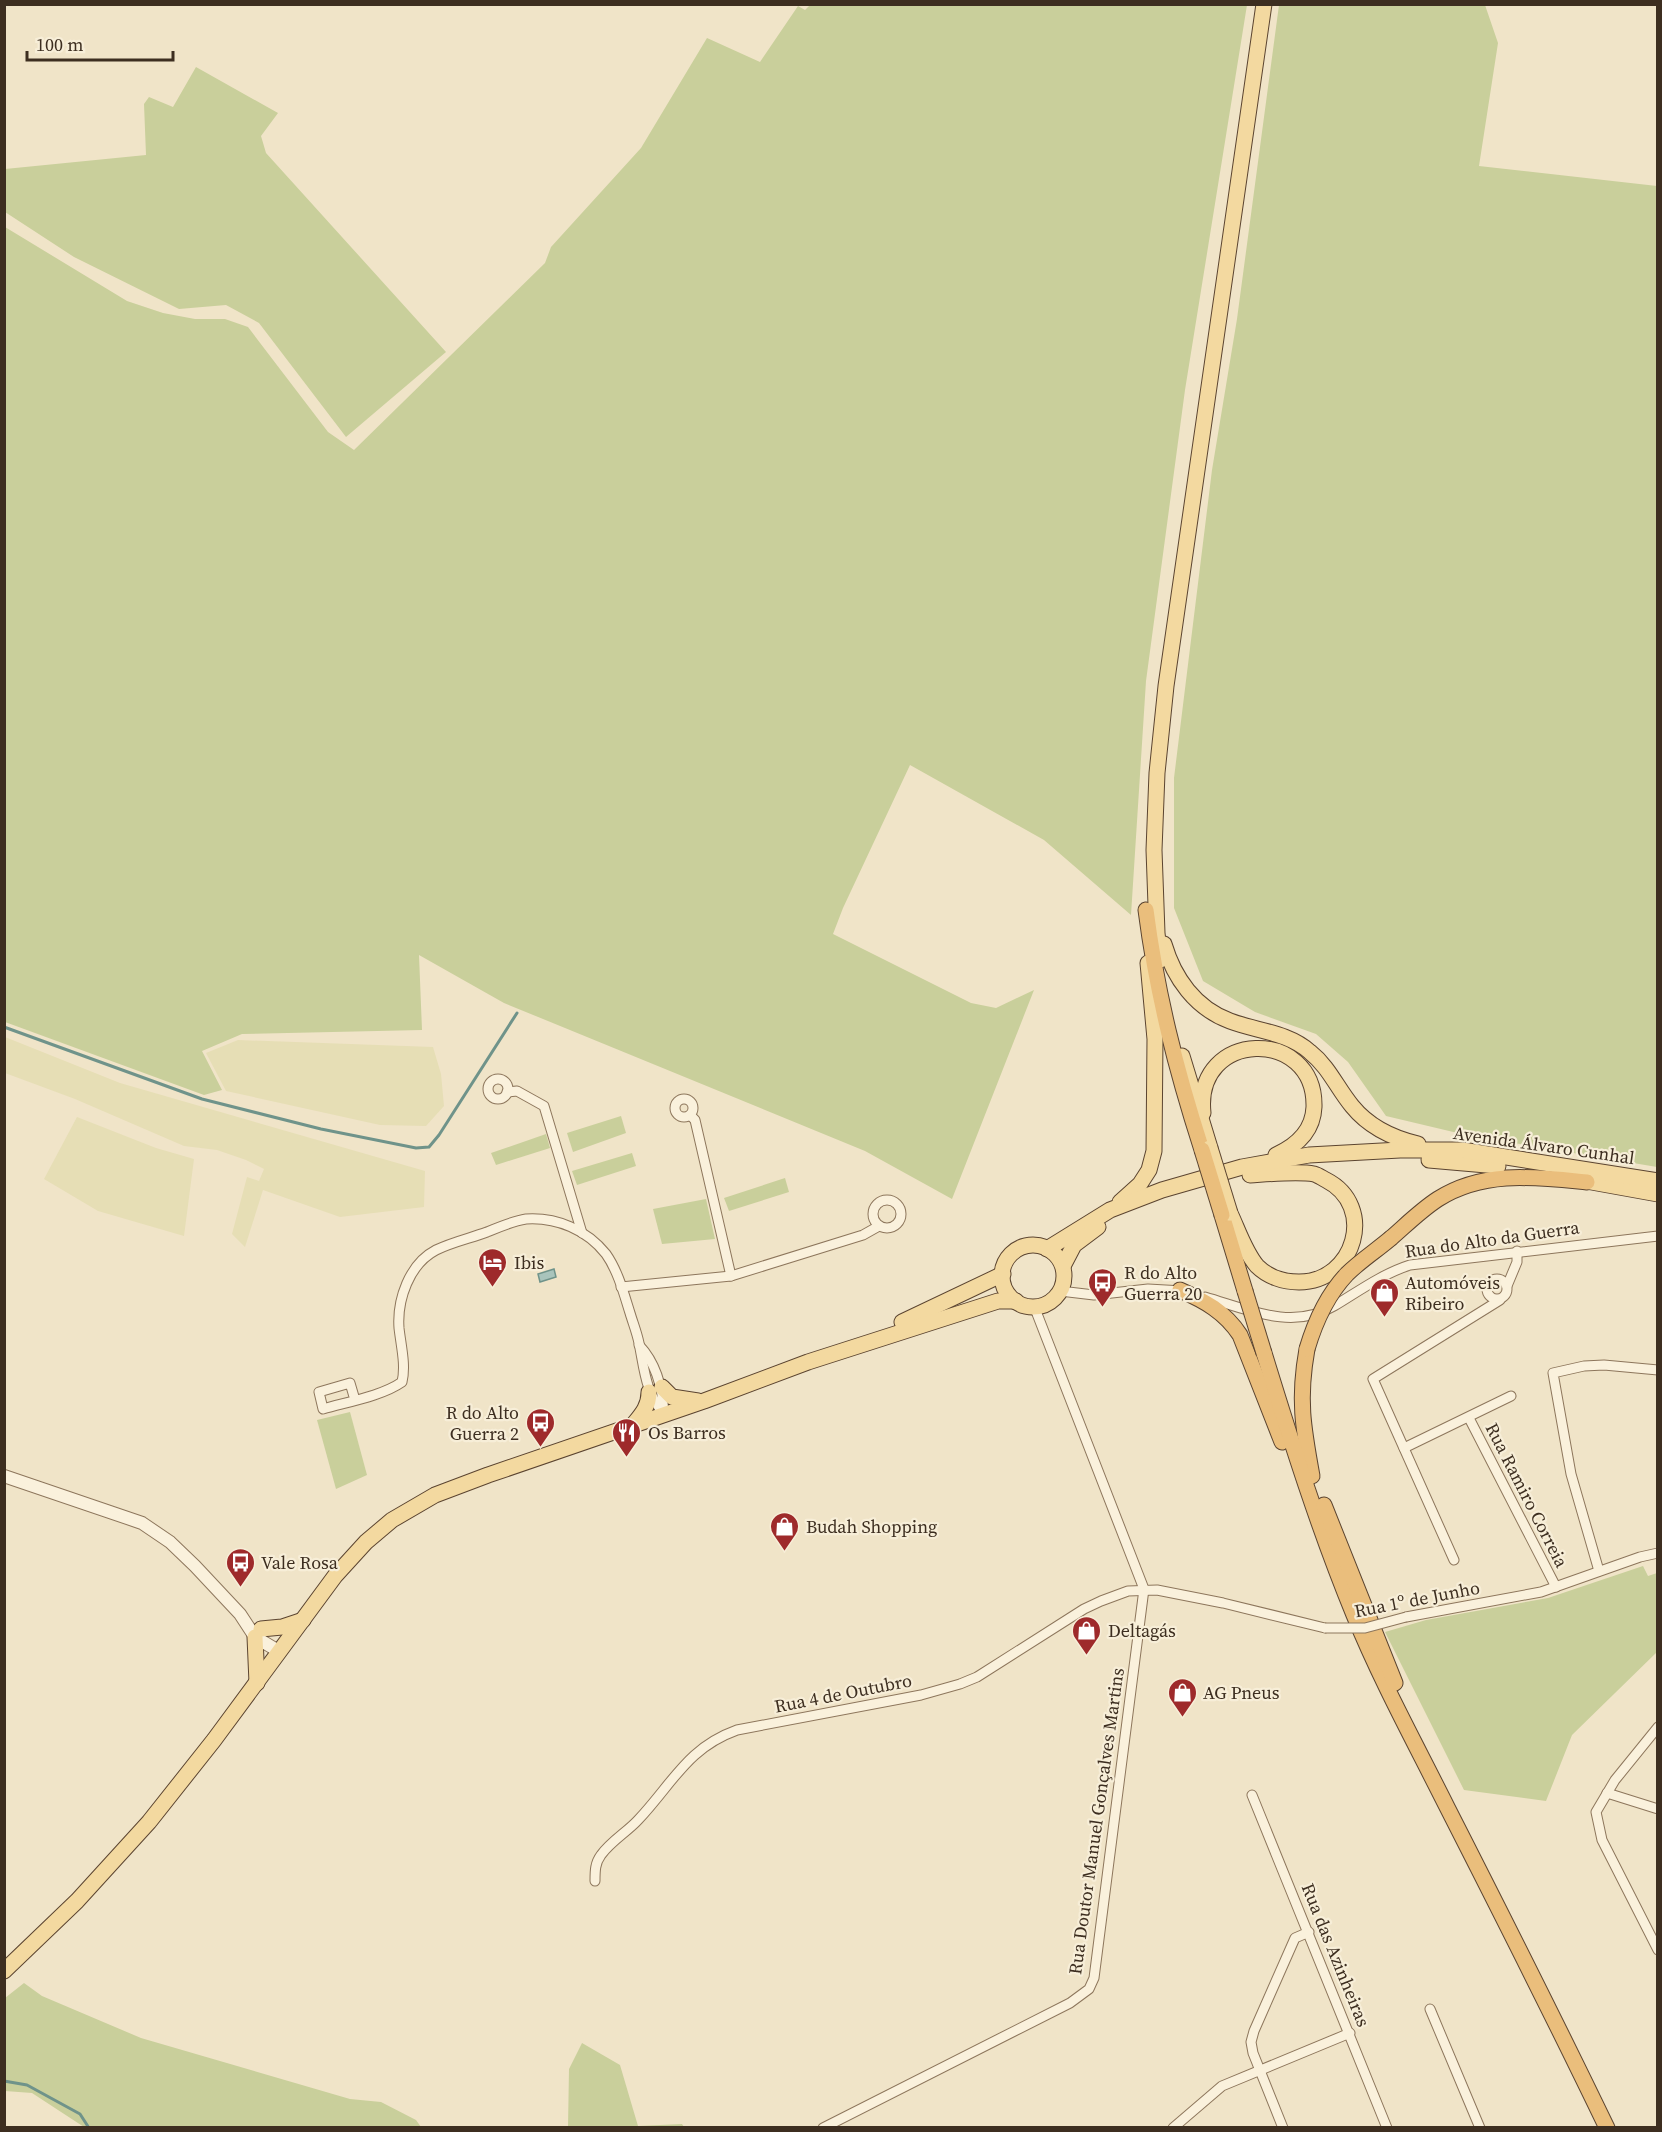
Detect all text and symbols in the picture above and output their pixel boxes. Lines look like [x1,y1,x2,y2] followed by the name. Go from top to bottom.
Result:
[27,24,172,62] scale bar
[36,32,83,57] text: 100 m
[1452,1120,1636,1170] street label: Avenida Álvaro Cunhal
[1403,1214,1582,1264] street label: Rua do Alto da Guerra
[477,1246,509,1288] hotel icon: Ibis
[514,1250,544,1275] place label: Ibis
[1124,1260,1202,1306] place label: R do Alto Guerra 20
[1087,1266,1119,1308] bus stop icon: R do Alto Guerra 20
[1405,1270,1500,1316] place label: Automóveis Ribeiro
[1368,1276,1400,1318] shop icon: Automóveis Ribeiro
[446,1400,519,1446] place label: R do Alto Guerra 2
[524,1406,556,1448] bus stop icon: R do Alto Guerra 2
[611,1416,643,1458] restaurant icon: Os Barros
[1480,1418,1575,1572] street label: Rua Ramiro Correia
[648,1420,726,1445] place label: Os Barros
[769,1510,801,1552] shop icon: Budah Shopping
[806,1514,937,1539] place label: Budah Shopping
[224,1546,256,1588] bus stop icon: Vale Rosa
[261,1550,339,1575] place label: Vale Rosa
[1352,1575,1482,1623] street label: Rua 1º de Junho
[1071,1614,1103,1656] shop icon: Deltagás
[1108,1618,1176,1643] place label: Deltagás
[1062,1666,1130,1976] street label: Rua Doutor Manuel Gonçalves Martins
[772,1667,914,1719] street label: Rua 4 de Outubro
[1166,1676,1198,1718] shop icon: AG Pneus
[1203,1680,1280,1705] place label: AG Pneus
[1296,1880,1376,2031] street label: Rua das Azinheiras

